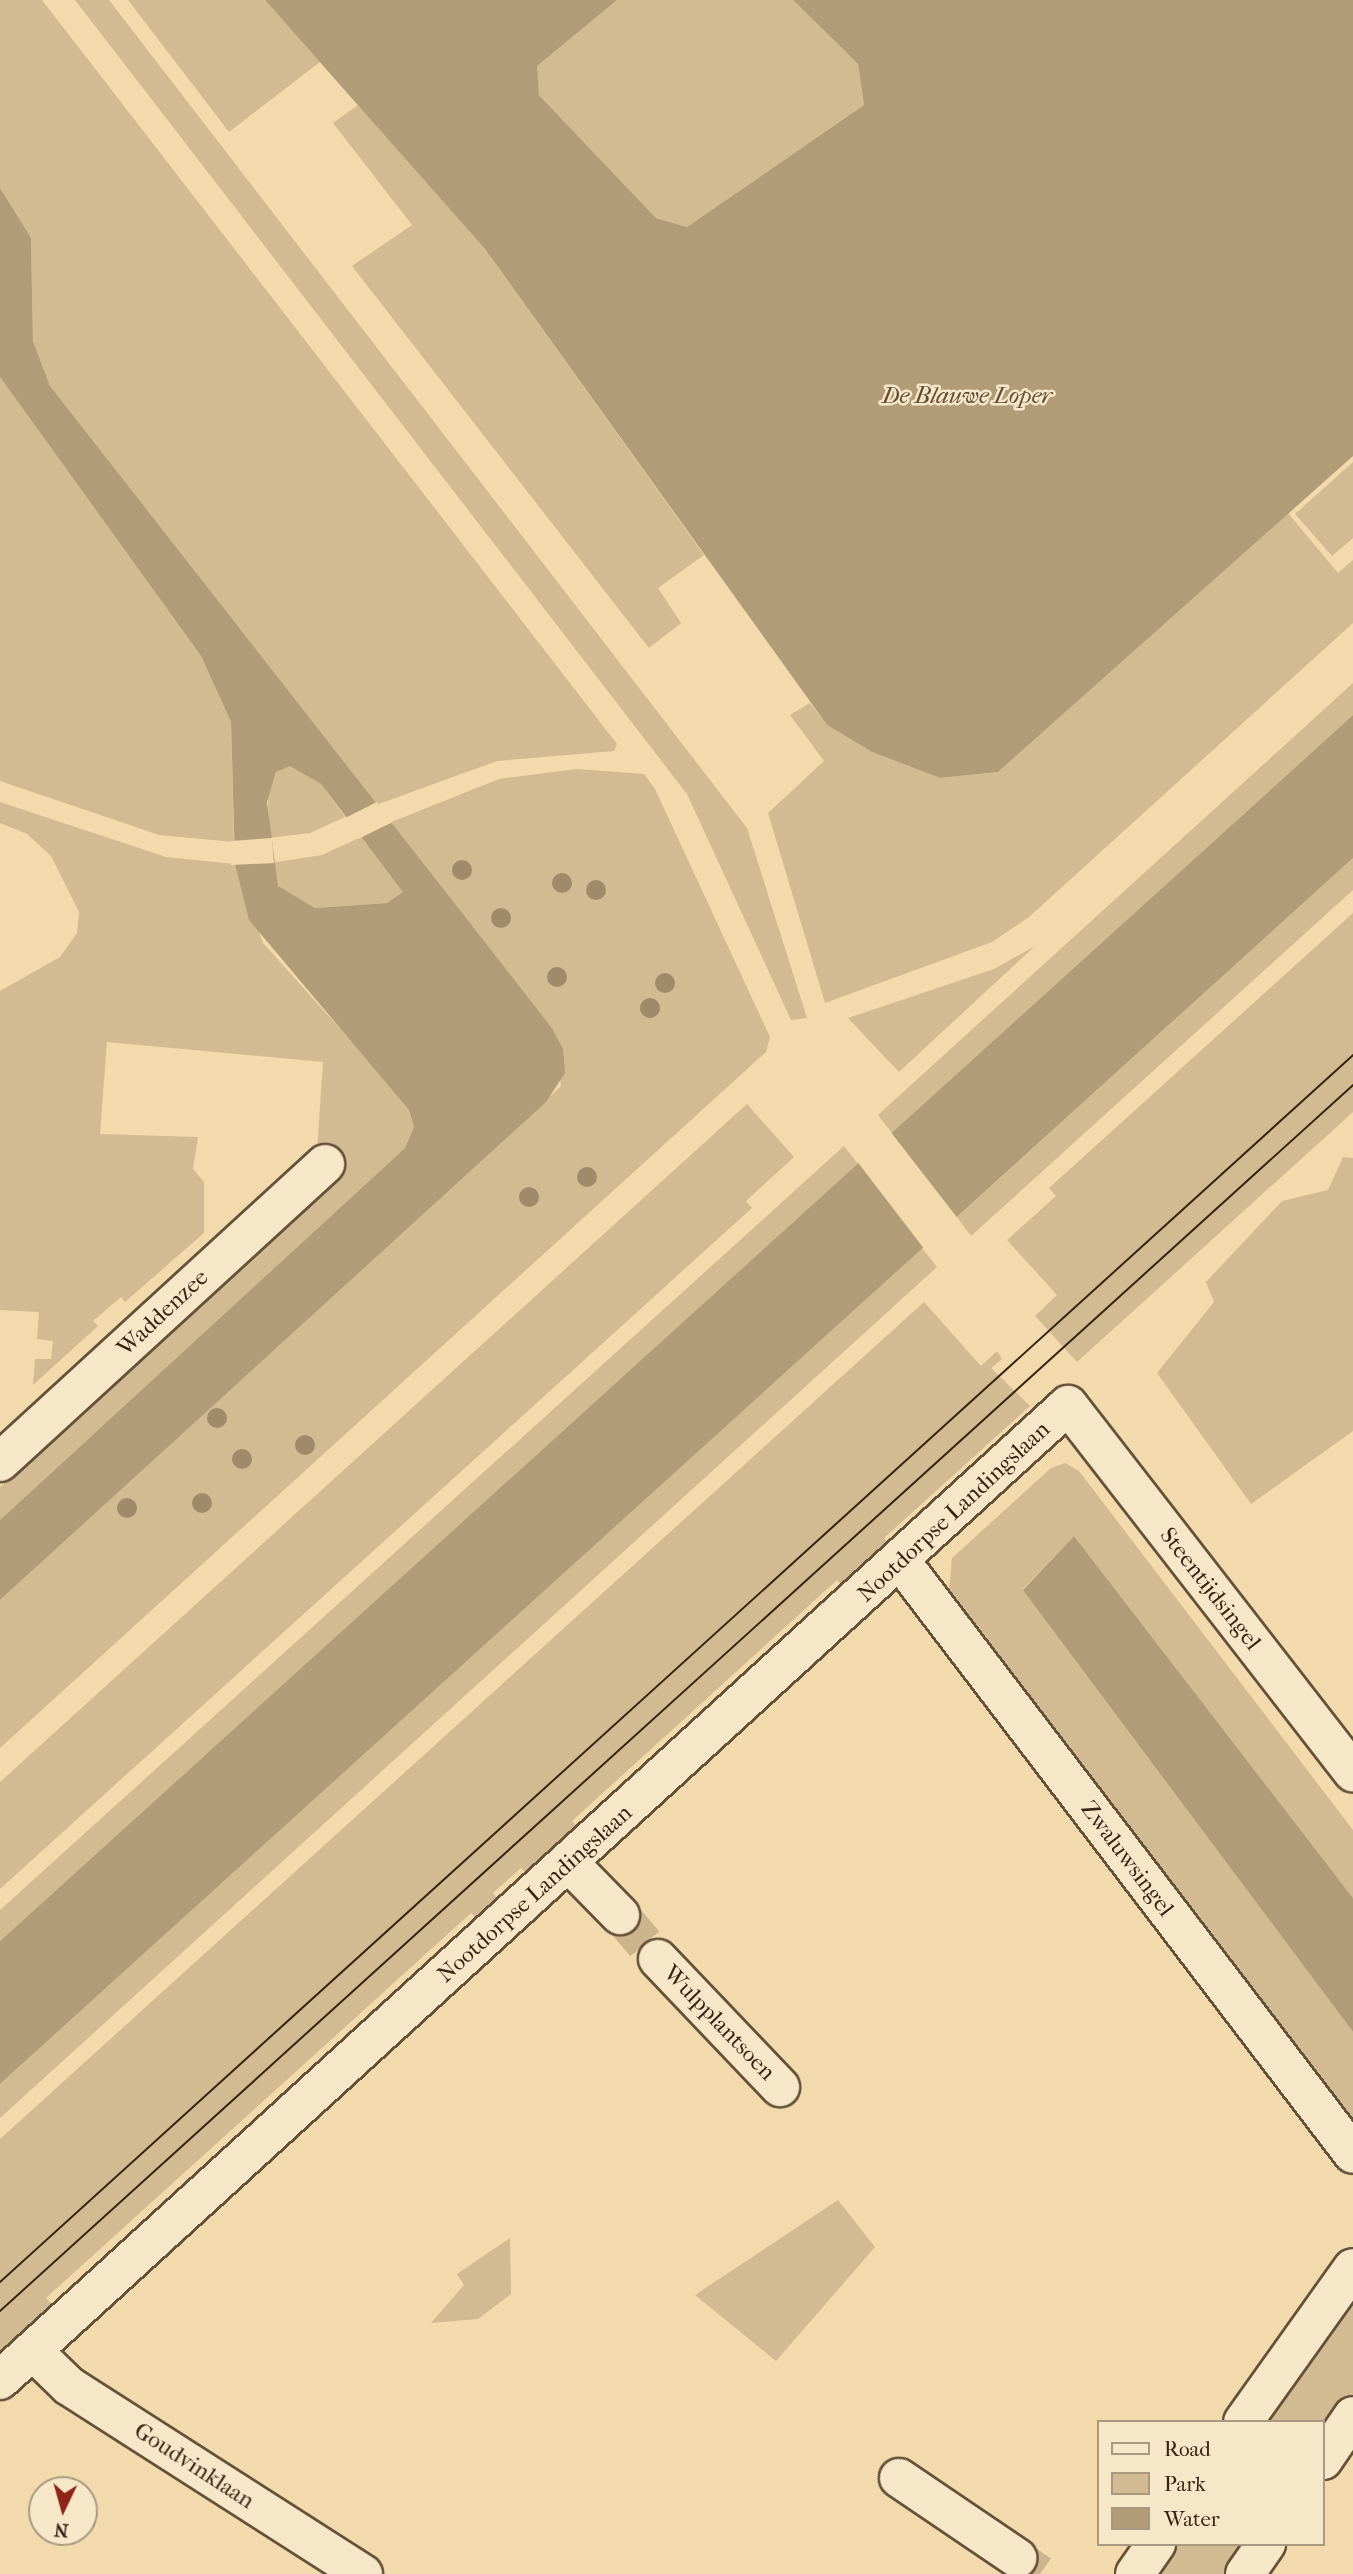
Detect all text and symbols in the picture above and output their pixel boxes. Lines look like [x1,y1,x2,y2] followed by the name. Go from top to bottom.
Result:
[882,382,1052,410] water label: De Blauwe Loper
[112,1264,214,1362] street label: Waddenzee
[852,1416,1056,1608] street label: Nootdorpse Landingslaan
[1154,1522,1266,1656] street label: Steentijdsingel
[1075,1796,1179,1922] street label: Zwaluwsingel
[432,1799,638,1989] street label: Nootdorpse Landingslaan
[657,1960,781,2086] street label: Wulpplantsoen
[129,2417,259,2515] street label: Goudvinklaan
[1098,2420,1325,2546] legend
[1164,2437,1211,2461] text: Road
[1164,2472,1206,2496] text: Park
[28,2476,98,2546] north arrow
[1164,2507,1220,2531] text: Water
[53,2518,69,2542] text: N

